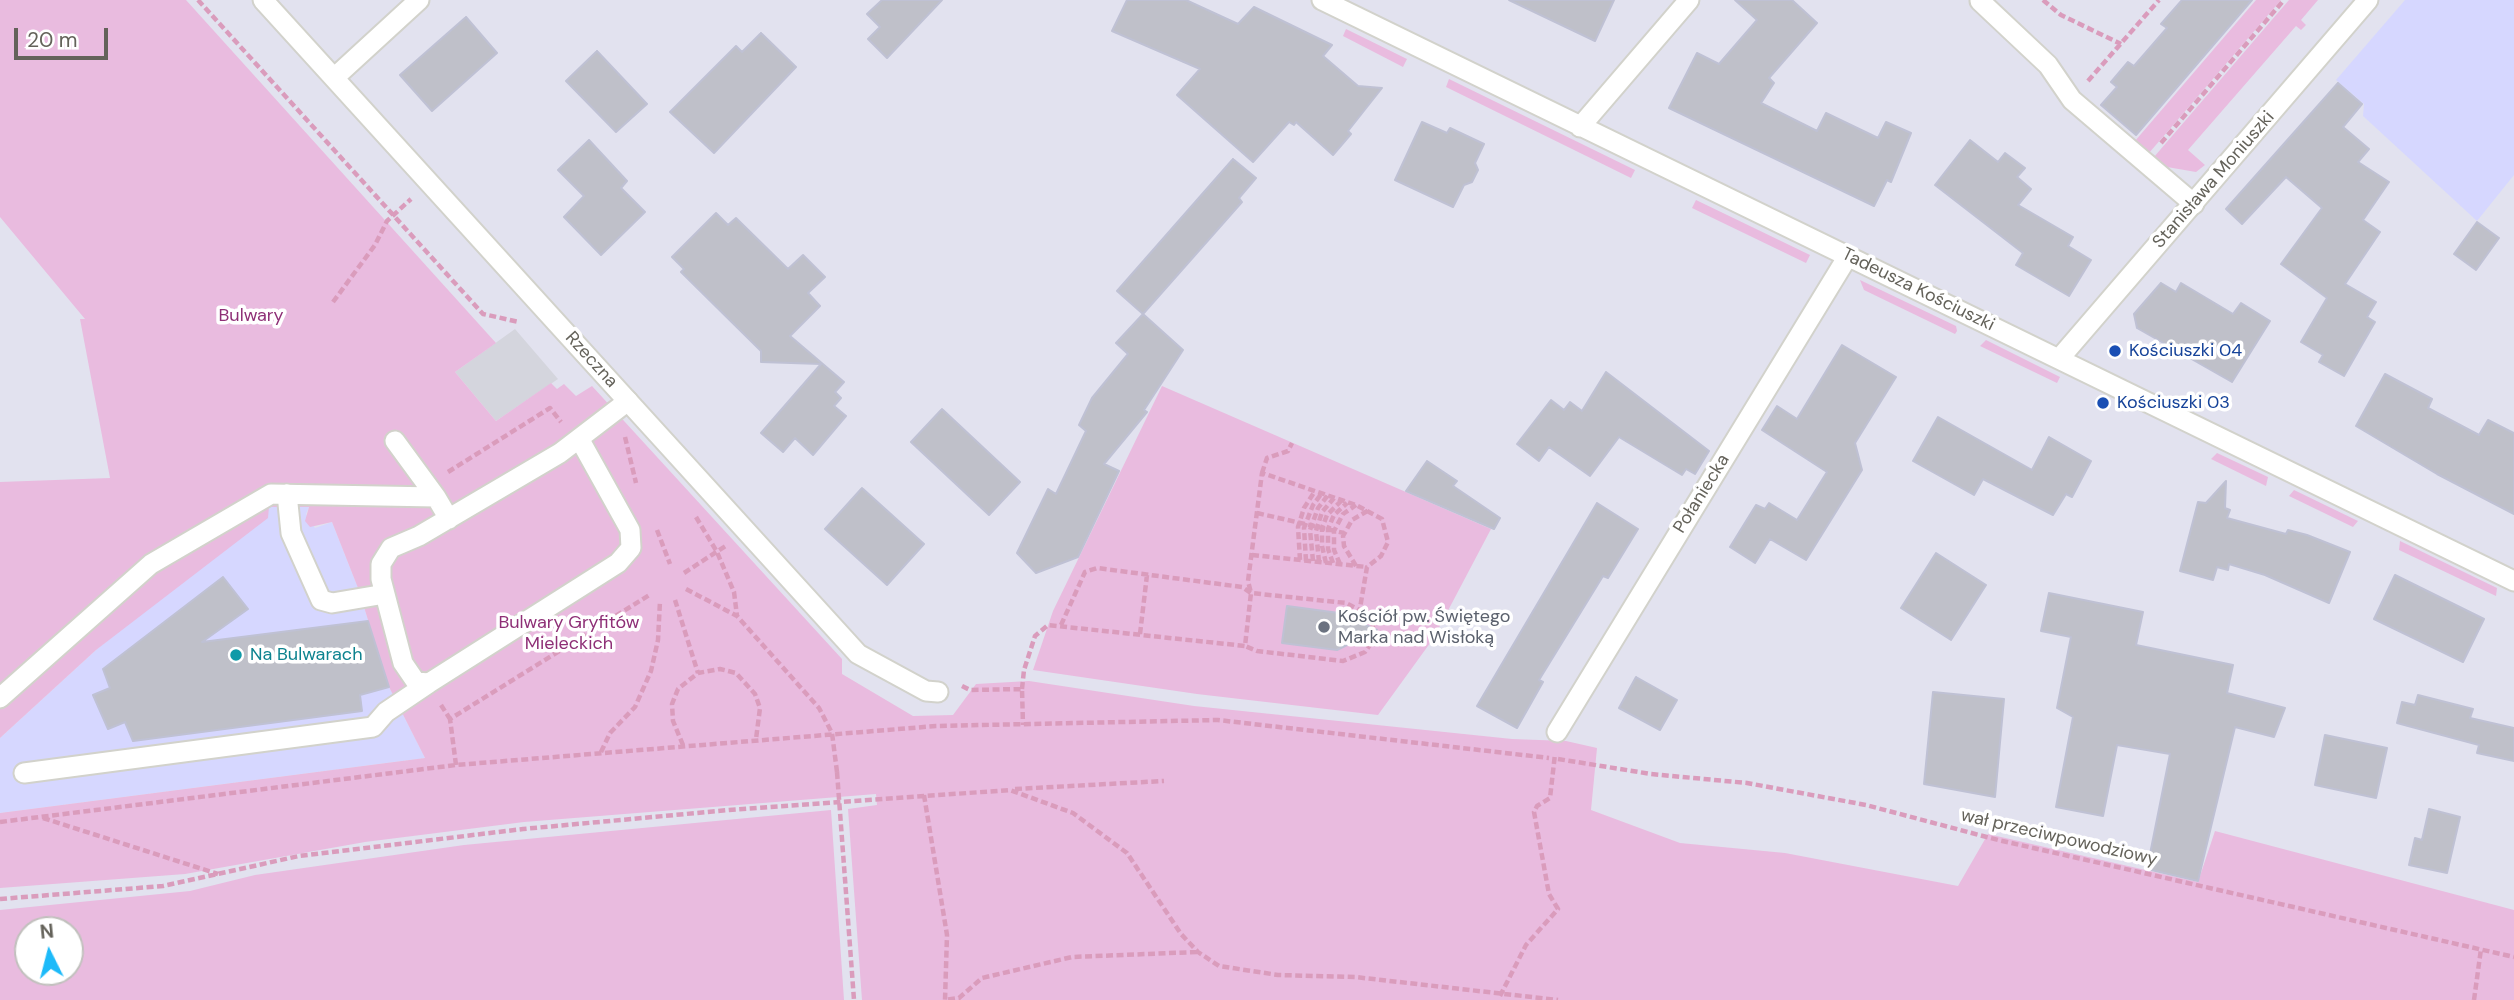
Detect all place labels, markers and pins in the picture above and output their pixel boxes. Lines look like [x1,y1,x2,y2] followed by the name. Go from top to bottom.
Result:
[2129,340,2242,362] place label: Kościuszki 04
[2107,343,2123,359] marker: Kościuszki 04
[2117,392,2230,414] place label: Kościuszki 03
[2095,395,2111,411] marker: Kościuszki 03
[1338,606,1510,648] place label: Kościół pw. Świętego Marka nad Wisłoką
[1316,619,1332,635] marker: Kościół pw. Świętego Marka nad Wisłoką
[250,644,362,666] place label: Na Bulwarach
[228,647,244,663] marker: Na Bulwarach

